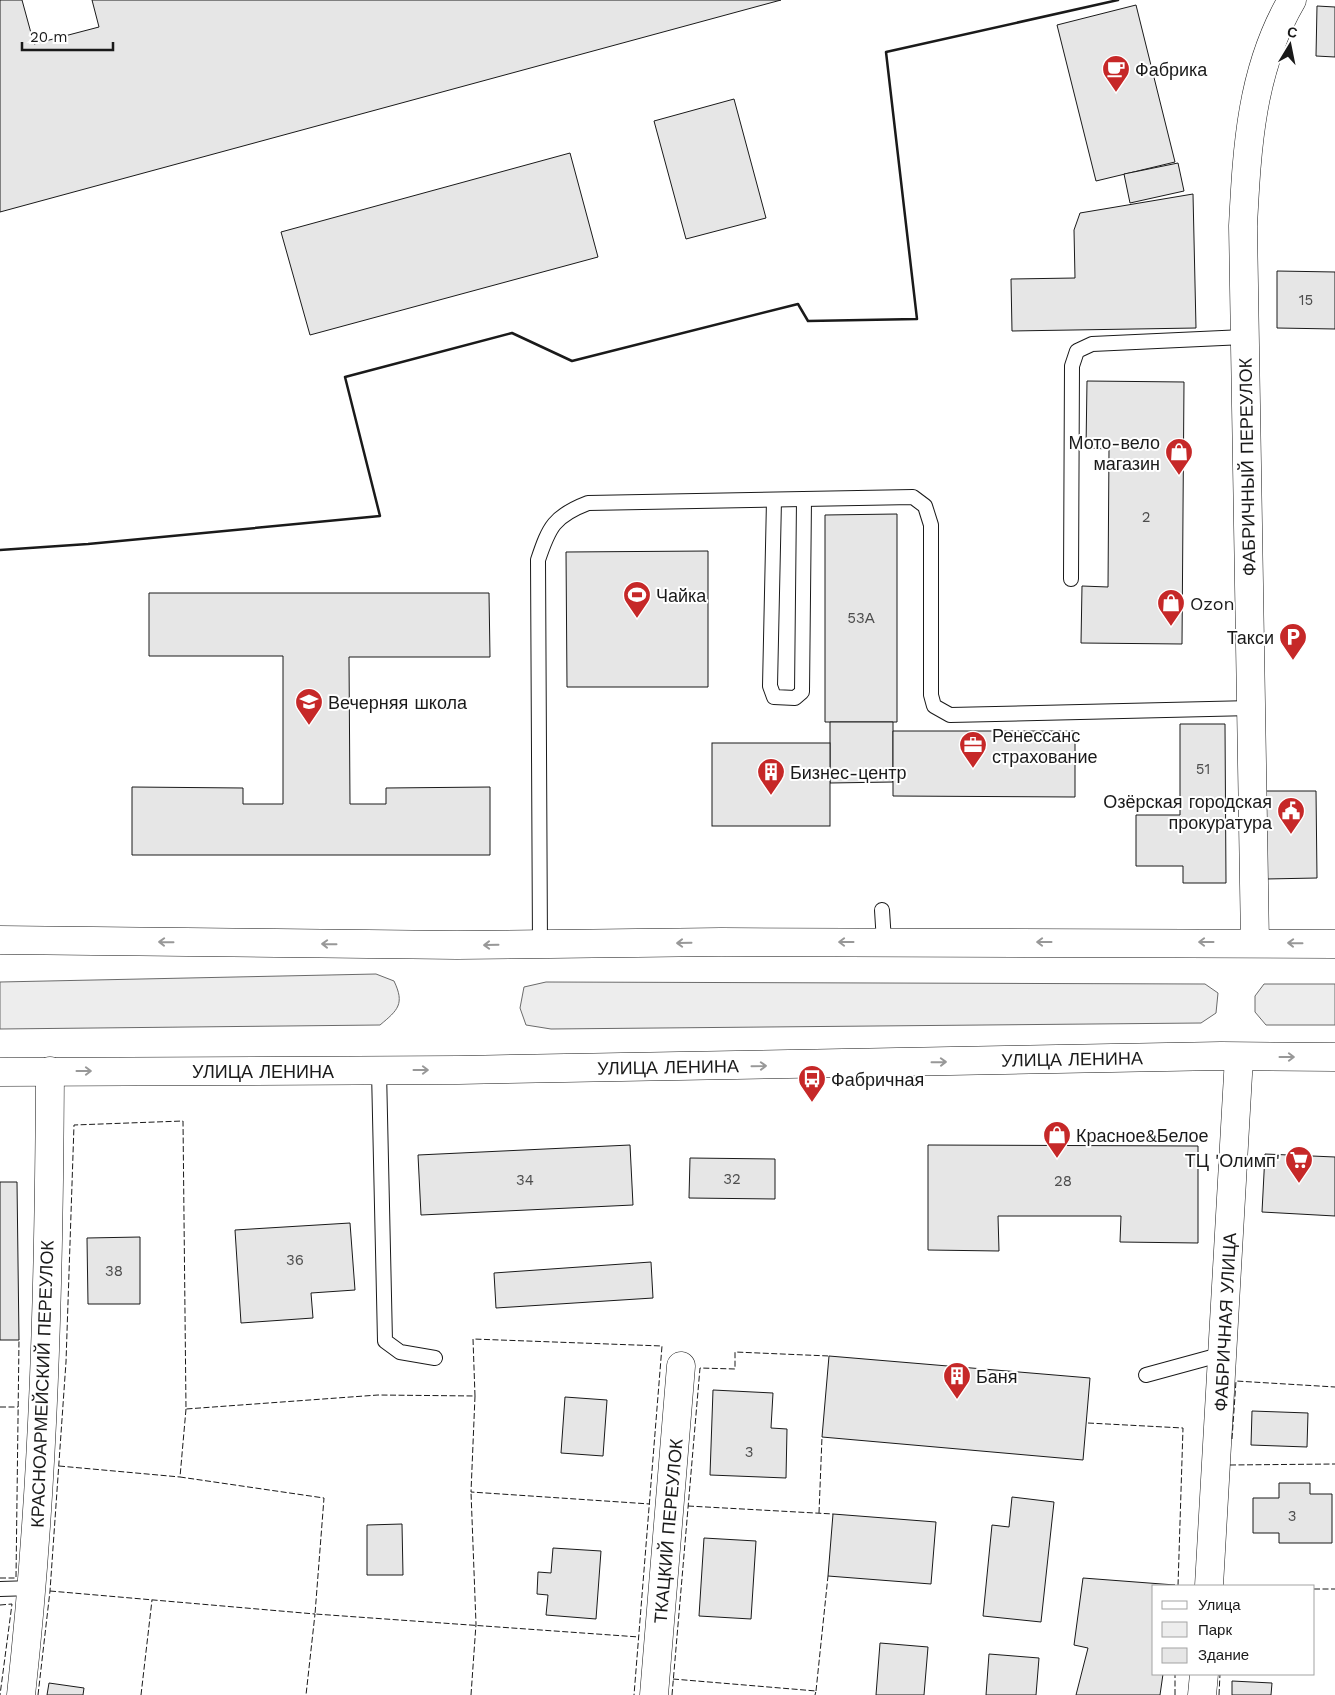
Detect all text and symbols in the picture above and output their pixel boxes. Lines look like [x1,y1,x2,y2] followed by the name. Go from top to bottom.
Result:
[22,20,114,52] scale bar
[1265,20,1315,70] north arrow
[1286,23,1299,41] text: С
[30,28,68,46] text: 20 m
[1101,54,1131,93] cafe icon: Фабрика
[1135,59,1208,80] place label: Фабрика
[1299,291,1313,309] house number: 15
[1235,357,1259,576] street label: ФАБРИЧНЫЙ ПЕРЕУЛОК
[1068,432,1160,474] place label: Мото-вело магазин
[1164,437,1194,476] shop icon: Мото-вело магазин
[1142,508,1150,526] house number: 2
[622,580,652,619] sports icon: Чайка
[656,585,707,606] place label: Чайка
[1156,588,1186,627] shop icon: Ozon
[1190,593,1235,614] place label: Ozon
[847,609,875,627] house number: 53А
[1278,622,1308,661] parking icon: Такси
[1227,627,1274,648] place label: Такси
[294,687,324,726] school or university icon: Вечерняя школа
[328,692,468,713] place label: Вечерняя школа
[992,725,1097,767] place label: Ренессанс страхование
[958,730,988,769] office icon: Ренессанс страхование
[756,757,786,796] building icon: Бизнес-центр
[1196,760,1210,778] house number: 51
[790,762,907,783] place label: Бизнес-центр
[1103,791,1273,833] place label: Озёрская городская прокуратура
[1276,796,1306,835] public building icon: Озёрская городская прокуратура
[158,937,174,947] one-way arrow
[839,937,855,947] one-way arrow
[1036,937,1052,947] one-way arrow
[1199,937,1215,947] one-way arrow
[676,938,692,948] one-way arrow
[1287,938,1304,948] one-way arrow
[321,939,337,949] one-way arrow
[483,940,500,950] one-way arrow
[1001,1047,1143,1071] street label: УЛИЦА ЛЕНИНА
[1278,1052,1295,1062] one-way arrow
[597,1055,739,1079] street label: УЛИЦА ЛЕНИНА
[930,1057,946,1067] one-way arrow
[192,1061,334,1082] street label: УЛИЦА ЛЕНИНА
[750,1061,766,1071] one-way arrow
[797,1064,827,1103] bus stop icon: Фабричная
[412,1065,429,1075] one-way arrow
[75,1066,91,1076] one-way arrow
[831,1069,924,1090] place label: Фабричная
[1042,1120,1072,1159] shop icon: Красное&Белое
[1076,1125,1209,1146] place label: Красное&Белое
[1284,1145,1314,1184] supermarket icon: ТЦ 'Олимп'
[1185,1150,1280,1171] place label: ТЦ 'Олимп'
[723,1170,741,1188] house number: 32
[516,1171,534,1189] house number: 34
[1054,1172,1072,1190] house number: 28
[1210,1232,1240,1412] street label: ФАБРИЧНАЯ УЛИЦА
[26,1239,58,1528] street label: КРАСНОАРМЕЙСКИЙ ПЕРЕУЛОК
[286,1251,304,1269] house number: 36
[105,1262,123,1280] house number: 38
[942,1361,972,1400] building icon: Баня
[976,1366,1018,1387] place label: Баня
[649,1437,687,1624] street label: ТКАЦКИЙ ПЕРЕУЛОК
[745,1443,753,1461] house number: 3
[1288,1507,1296,1525] house number: 3
[1152,1585,1315,1675] legend
[1198,1596,1241,1614] text: Улица
[1198,1621,1232,1639] text: Парк
[1198,1646,1249,1664] text: Здание

